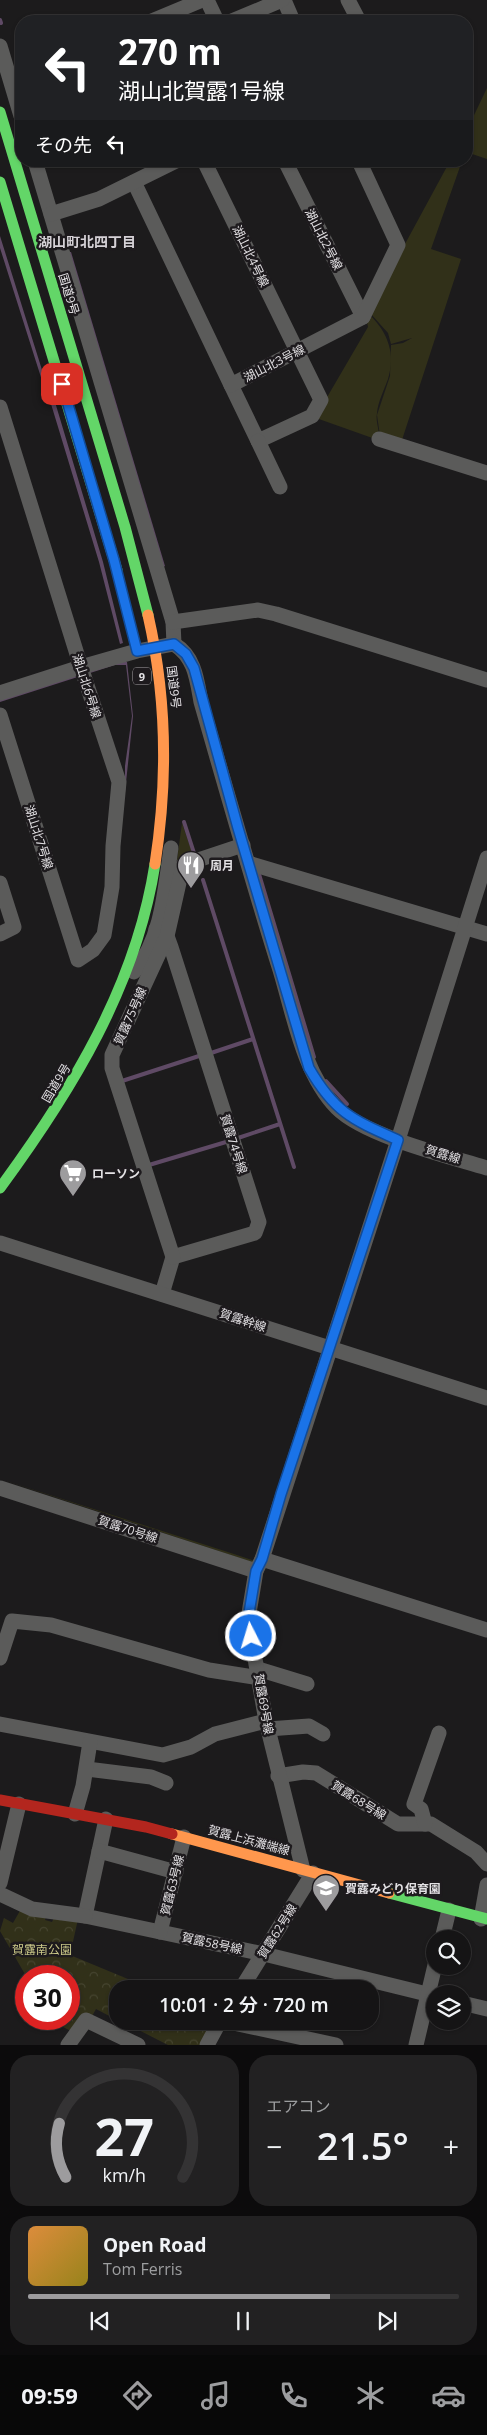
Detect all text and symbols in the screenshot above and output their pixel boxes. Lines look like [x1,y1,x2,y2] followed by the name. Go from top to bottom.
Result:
[118,28,222,75] text: 270 m
[35,35,100,100] icon: left
[118,75,285,105] text: 湖山北賀露1号線
[102,130,130,158] icon: left
[35,132,92,158] text: その先
[301,205,347,273] street label: 湖山北2号線
[229,222,273,290] street label: 湖山北4号線
[38,232,136,251] district label: 湖山町北四丁目
[55,271,83,317] street label: 国道9号
[240,340,308,386] street label: 湖山北3号線
[41,363,83,405] pin
[48,370,76,398] icon: arrive
[69,652,105,720] street label: 湖山北6号線
[163,665,185,709] street label: 国道9号
[133,668,151,684] road number: 9
[21,803,57,871] street label: 湖山北7号線
[176,850,206,889] restaurant icon: 周月
[210,857,234,874] place label: 周月
[110,984,150,1048] street label: 賀露75号線
[38,1060,74,1106] street label: 国道9号
[216,1112,252,1176] street label: 賀露74号線
[423,1141,463,1167] street label: 賀露線
[58,1158,88,1197] supermarket icon: ローソン
[92,1165,140,1182] place label: ローソン
[218,1304,268,1336] street label: 賀露幹線
[96,1511,160,1547] street label: 賀露70号線
[224,1609,276,1661] position arrow
[250,1672,278,1736] street label: 賀露69号線
[328,1776,390,1824] street label: 賀露68号線
[206,1821,292,1859] street label: 賀露上浜灘端線
[156,1853,188,1917] street label: 賀露63号線
[311,1873,341,1912] school or university icon: 賀露みどり保育園
[345,1880,441,1897] place label: 賀露みどり保育園
[253,1900,301,1962] street label: 賀露62号線
[180,1928,244,1958] street label: 賀露58号線
[426,1930,471,2030] map controls
[426,1930,471,1975] button: search
[12,1941,72,1958] park label: 賀露南公園
[15,1965,80,2030] speed limit sign: 30
[426,1985,471,2030] button: layers
[159,1992,329,2018] text: 10:01 · 2 分 · 720 m
[267,2095,331,2117] text: エアコン
[95,2100,154,2171] text: 27
[317,2119,409,2171] text: 21.5°
[267,2127,283,2165] text: −
[443,2127,459,2165] text: +
[103,2163,146,2187] text: km/h
[103,2232,207,2258] text: Open Road
[103,2258,182,2280] text: Tom Ferris
[86,2307,114,2335] icon: previous
[229,2307,257,2335] icon: pause
[373,2307,401,2335] icon: next
[120,2378,155,2413] icon: directions
[198,2378,233,2413] icon: music
[276,2378,311,2413] icon: phone
[353,2378,388,2413] icon: climate
[431,2378,466,2413] icon: car
[21,2380,78,2410] text: 09:59

